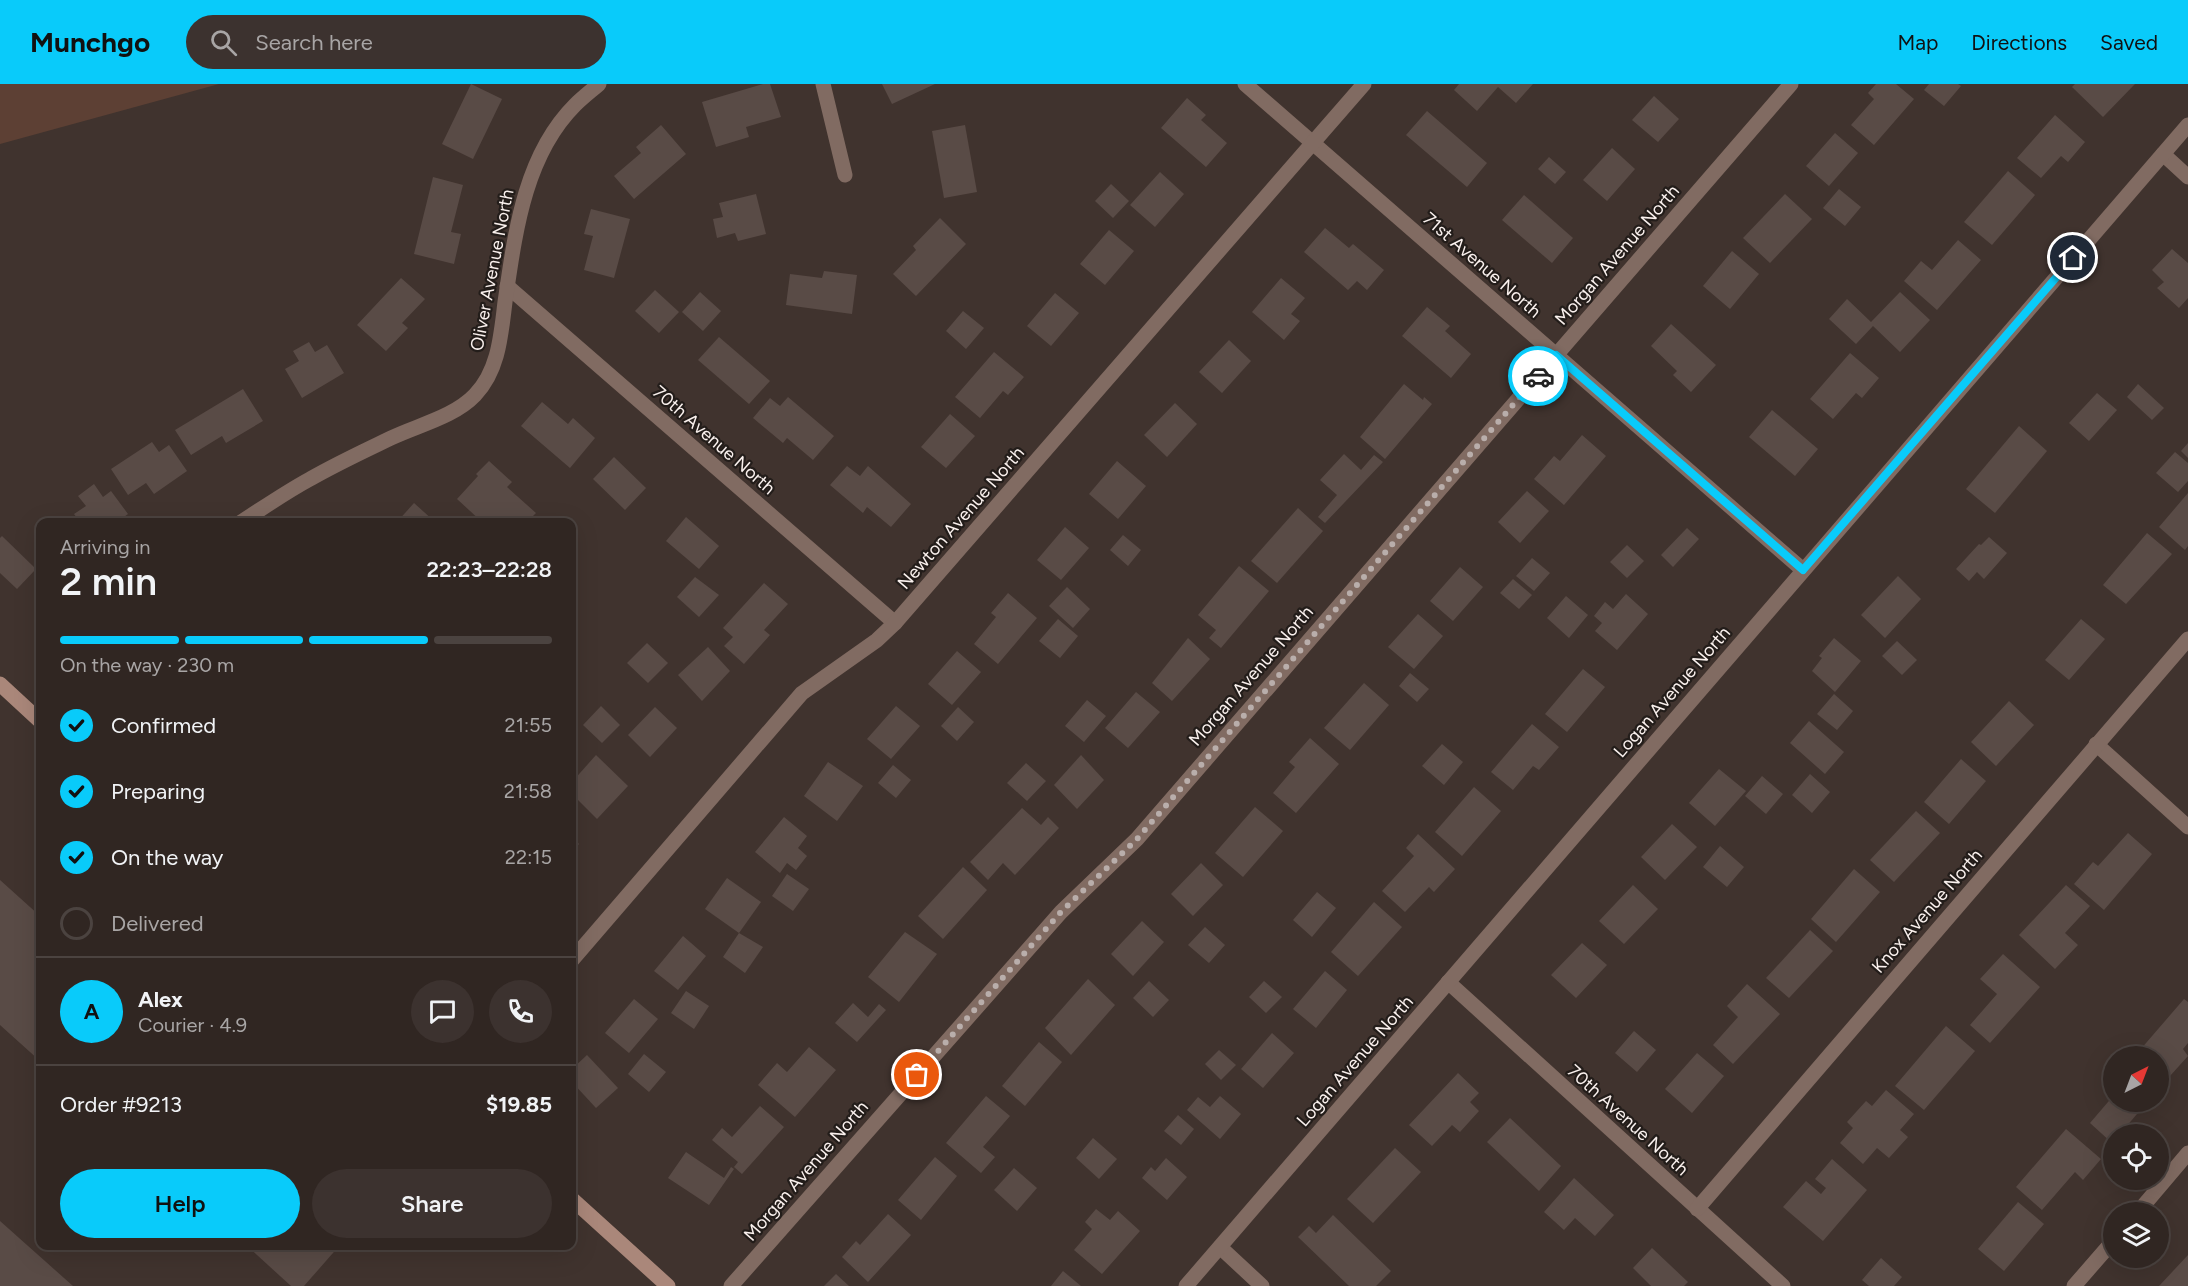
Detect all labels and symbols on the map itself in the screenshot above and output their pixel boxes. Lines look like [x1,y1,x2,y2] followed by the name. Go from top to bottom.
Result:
[1550,180,1684,330] street label: Morgan Avenue North
[466,187,518,353] street label: Oliver Avenue North
[1418,208,1546,322] street label: 71st Avenue North
[2047,232,2098,283] pin
[1508,346,1568,406] courier
[648,381,780,499] street label: 70th Avenue North
[893,442,1029,594] street label: Newton Avenue North
[1184,601,1318,751] street label: Morgan Avenue North
[1609,622,1735,762] street label: Logan Avenue North
[1867,845,1987,977] street label: Knox Avenue North
[1292,991,1418,1131] street label: Logan Avenue North
[2103,1046,2169,1112] north arrow
[891,1049,942,1100] pin
[1563,1060,1693,1180] street label: 70th Avenue North
[739,1096,873,1246] street label: Morgan Avenue North

